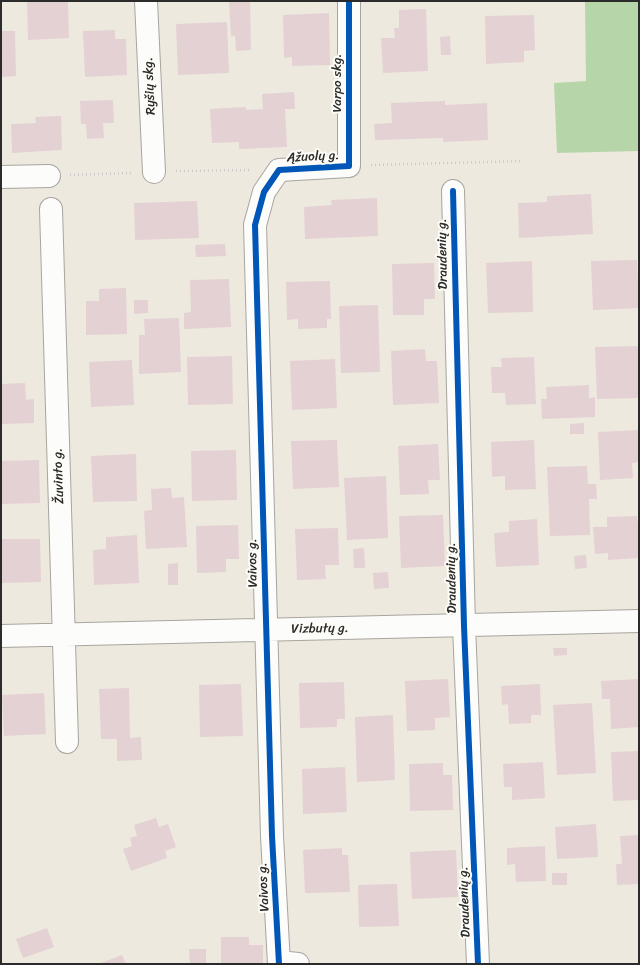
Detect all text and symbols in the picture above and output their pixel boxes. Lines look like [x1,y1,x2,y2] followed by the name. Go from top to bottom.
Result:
[330,54,346,112] street label: Varpo skg.
[141,57,159,115] street label: Ryšių skg.
[286,148,340,166] street label: Ąžuolų g.
[435,218,451,290] street label: Draudenių g.
[50,448,68,504] street label: Žuvinto g.
[245,538,261,588] street label: Vaivos g.
[444,542,460,614] street label: Draudenių g.
[291,621,349,637] street label: Vizbutų g.
[255,862,273,912] street label: Vaivos g.
[456,866,474,938] street label: Draudenių g.

